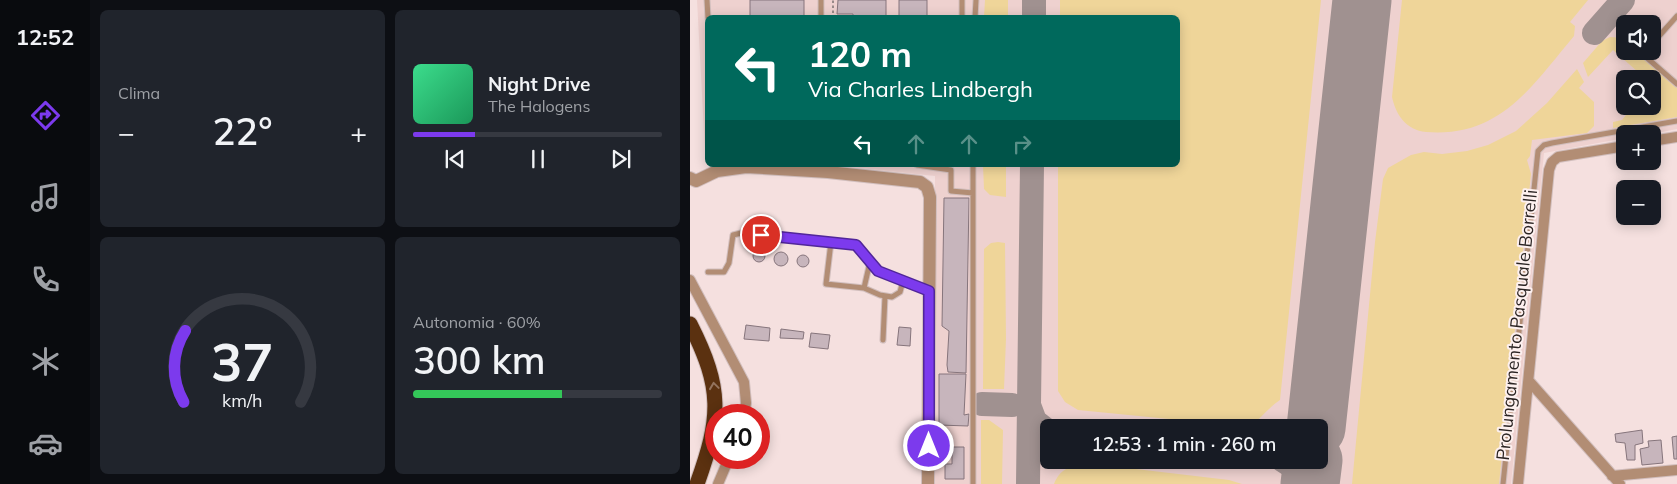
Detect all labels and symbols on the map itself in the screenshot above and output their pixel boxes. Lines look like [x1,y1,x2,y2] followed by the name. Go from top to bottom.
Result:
[1491,188,1542,462] street label: Prolungamento Pasquale Borrelli
[740,214,782,256] pin
[709,381,719,390] one-way arrow
[705,404,770,469] speed limit sign: 40
[902,419,954,471] position arrow

